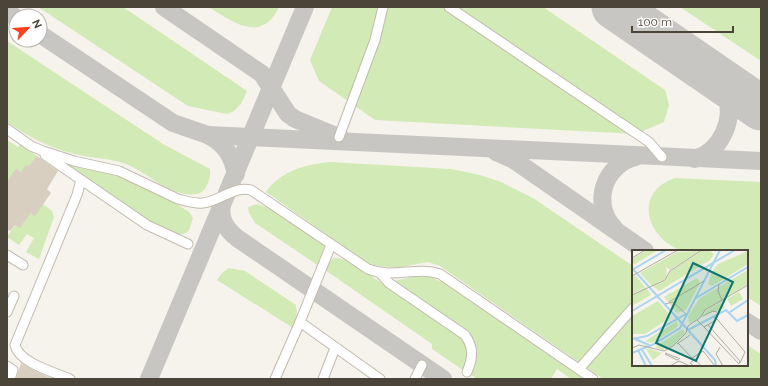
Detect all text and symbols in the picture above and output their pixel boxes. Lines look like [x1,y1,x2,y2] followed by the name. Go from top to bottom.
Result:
[8,8,48,48] north arrow
[632,8,733,34] scale bar
[638,15,672,29] text: 100 m
[29,17,44,31] text: N
[632,250,748,366] inset map

